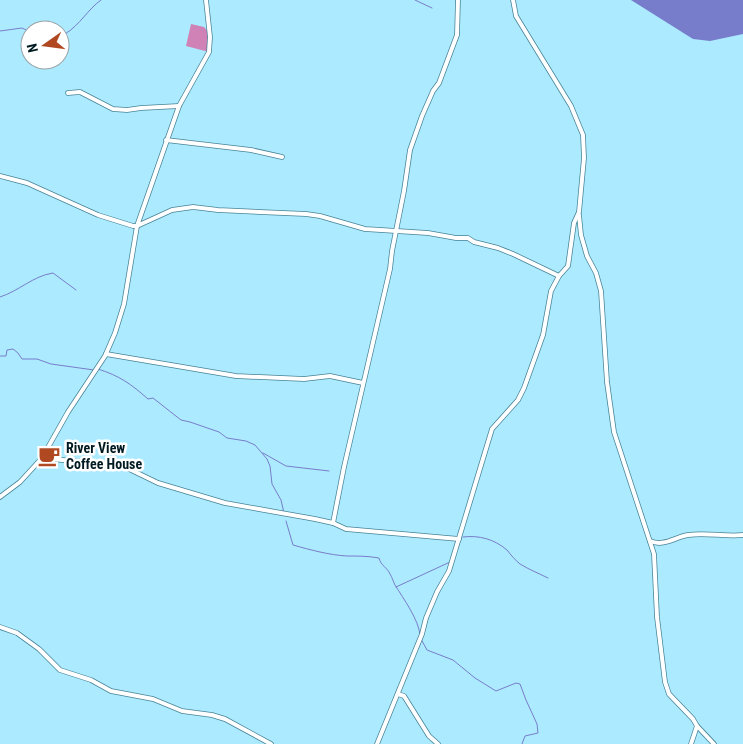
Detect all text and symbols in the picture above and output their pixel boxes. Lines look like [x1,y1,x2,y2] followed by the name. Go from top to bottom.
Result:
[20,20,70,70] north arrow
[24,42,41,54] text: N
[66,440,142,472] place label: River View Coffee House
[36,443,62,469] cafe icon: River View Coffee House

